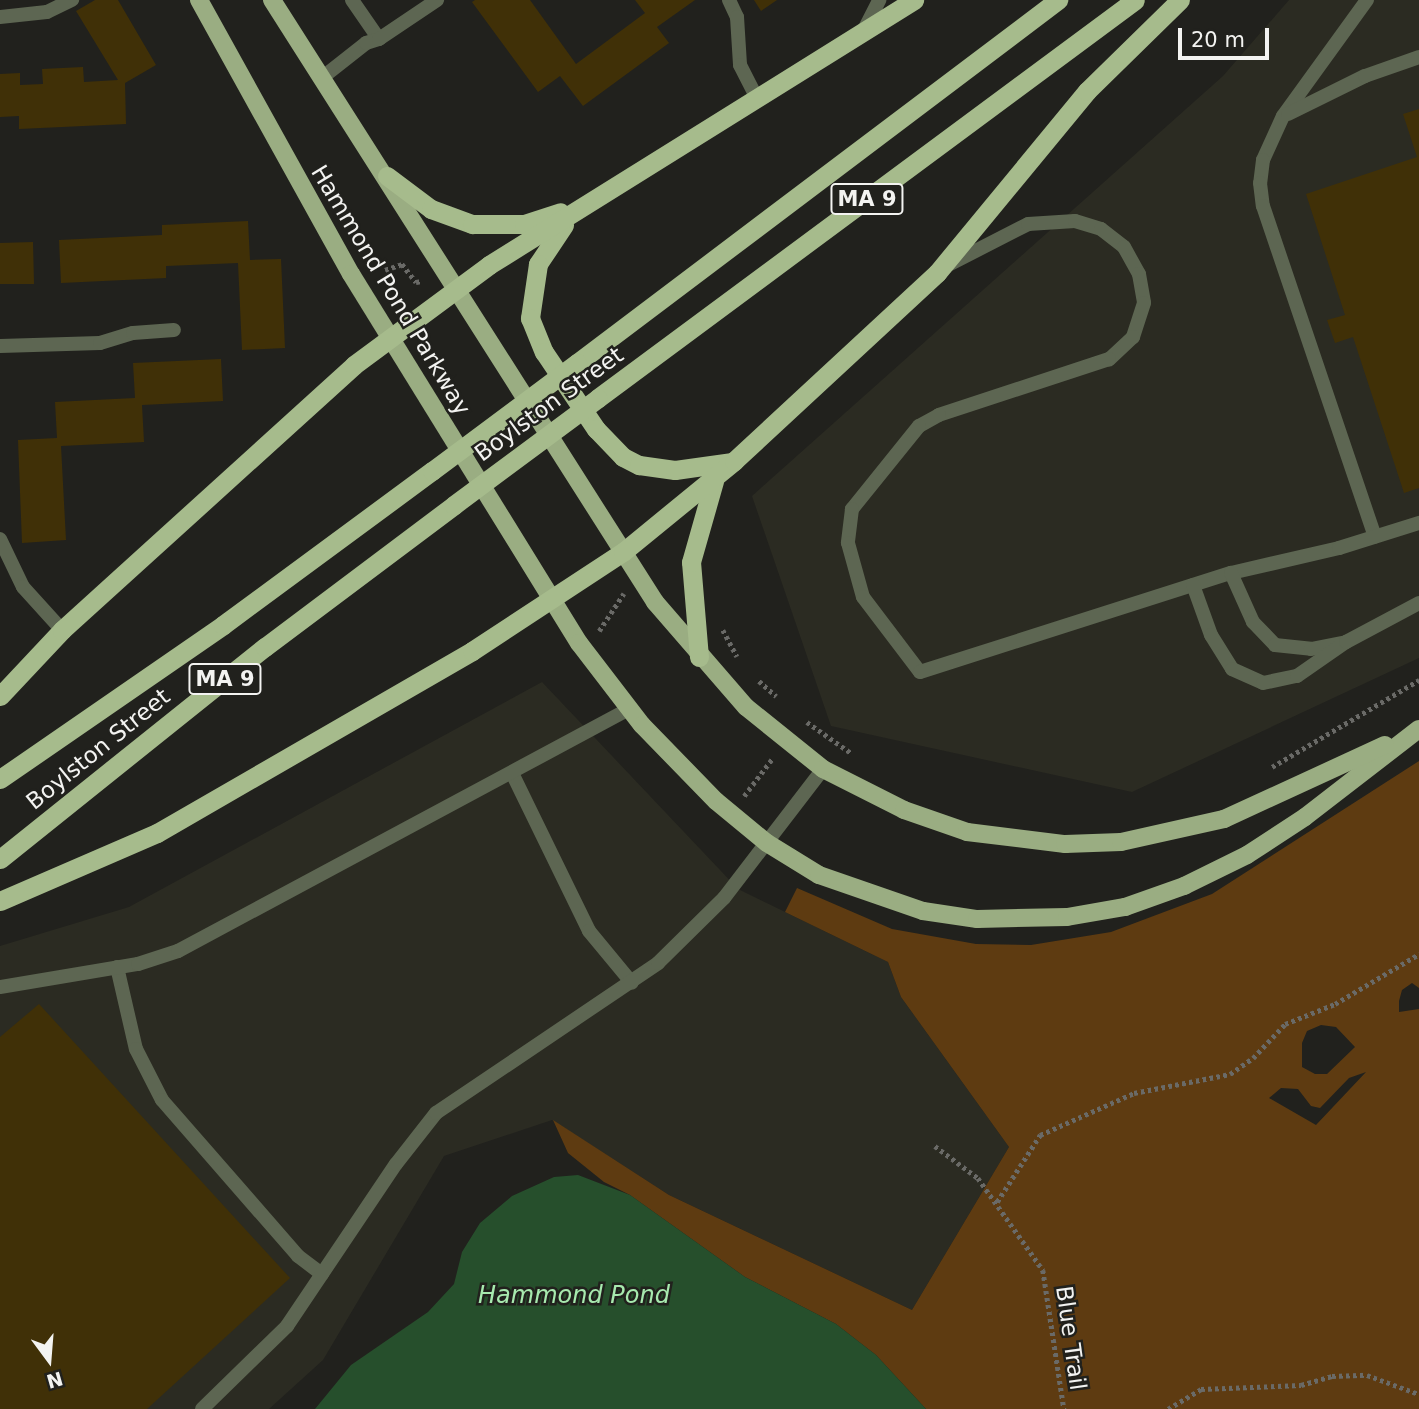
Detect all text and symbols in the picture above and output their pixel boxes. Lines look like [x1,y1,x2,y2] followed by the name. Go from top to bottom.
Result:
[1181,14,1272,58] scale bar
[1191,28,1245,52] text: 20 m
[305,160,477,420] street label: Hammond Pond Parkway
[830,182,904,216] road number: MA 9
[469,341,629,467] street label: Boylston Street
[188,662,262,696] road number: MA 9
[21,683,175,815] street label: Boylston Street
[478,1282,670,1310] water label: Hammond Pond
[1050,1284,1092,1392] street label: Blue Trail
[14,1325,84,1395] north arrow
[44,1367,65,1393] text: N

